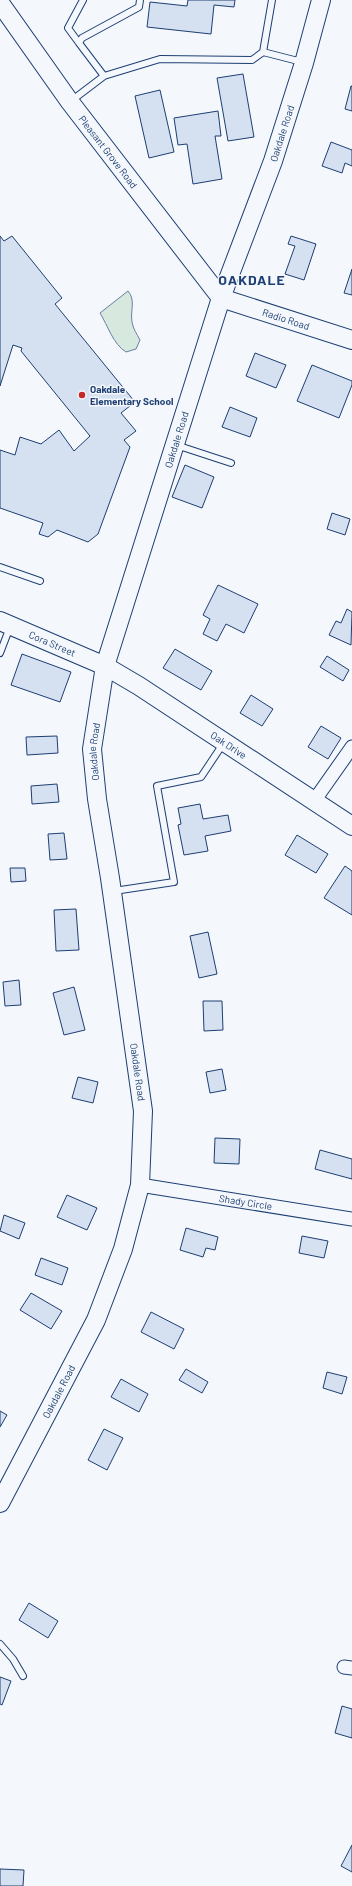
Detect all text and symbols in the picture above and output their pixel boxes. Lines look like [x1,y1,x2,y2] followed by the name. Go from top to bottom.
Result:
[267,104,296,163] street label: Oakdale Road
[76,113,140,190] street label: Pleasant Grove Road
[218,271,286,288] district label: OAKDALE
[261,306,311,332] street label: Radio Road
[90,383,173,407] place label: Oakdale Elementary School
[77,390,87,400] marker: Oakdale Elementary School
[162,410,191,469] street label: Oakdale Road
[27,628,78,659] street label: Cora Street
[86,722,102,781] street label: Oakdale Road
[208,729,249,761] street label: Oak Drive
[128,1042,148,1102] street label: Oakdale Road
[218,1192,273,1212] street label: Shady Circle
[40,1363,77,1420] street label: Oakdale Road

